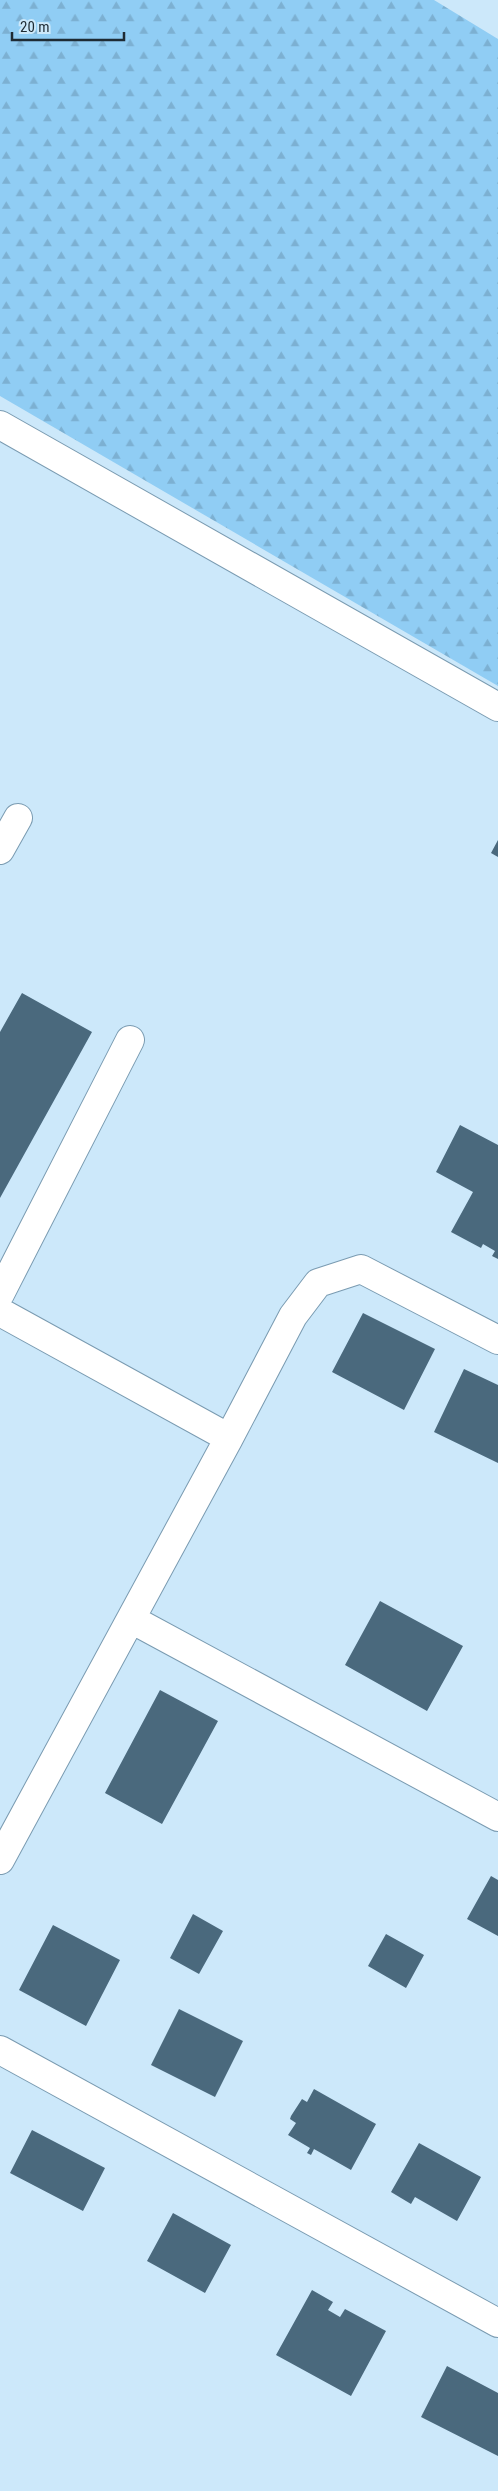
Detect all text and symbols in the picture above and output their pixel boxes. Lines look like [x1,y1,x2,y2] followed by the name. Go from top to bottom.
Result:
[12,10,125,42] scale bar
[20,18,50,36] text: 20 m

